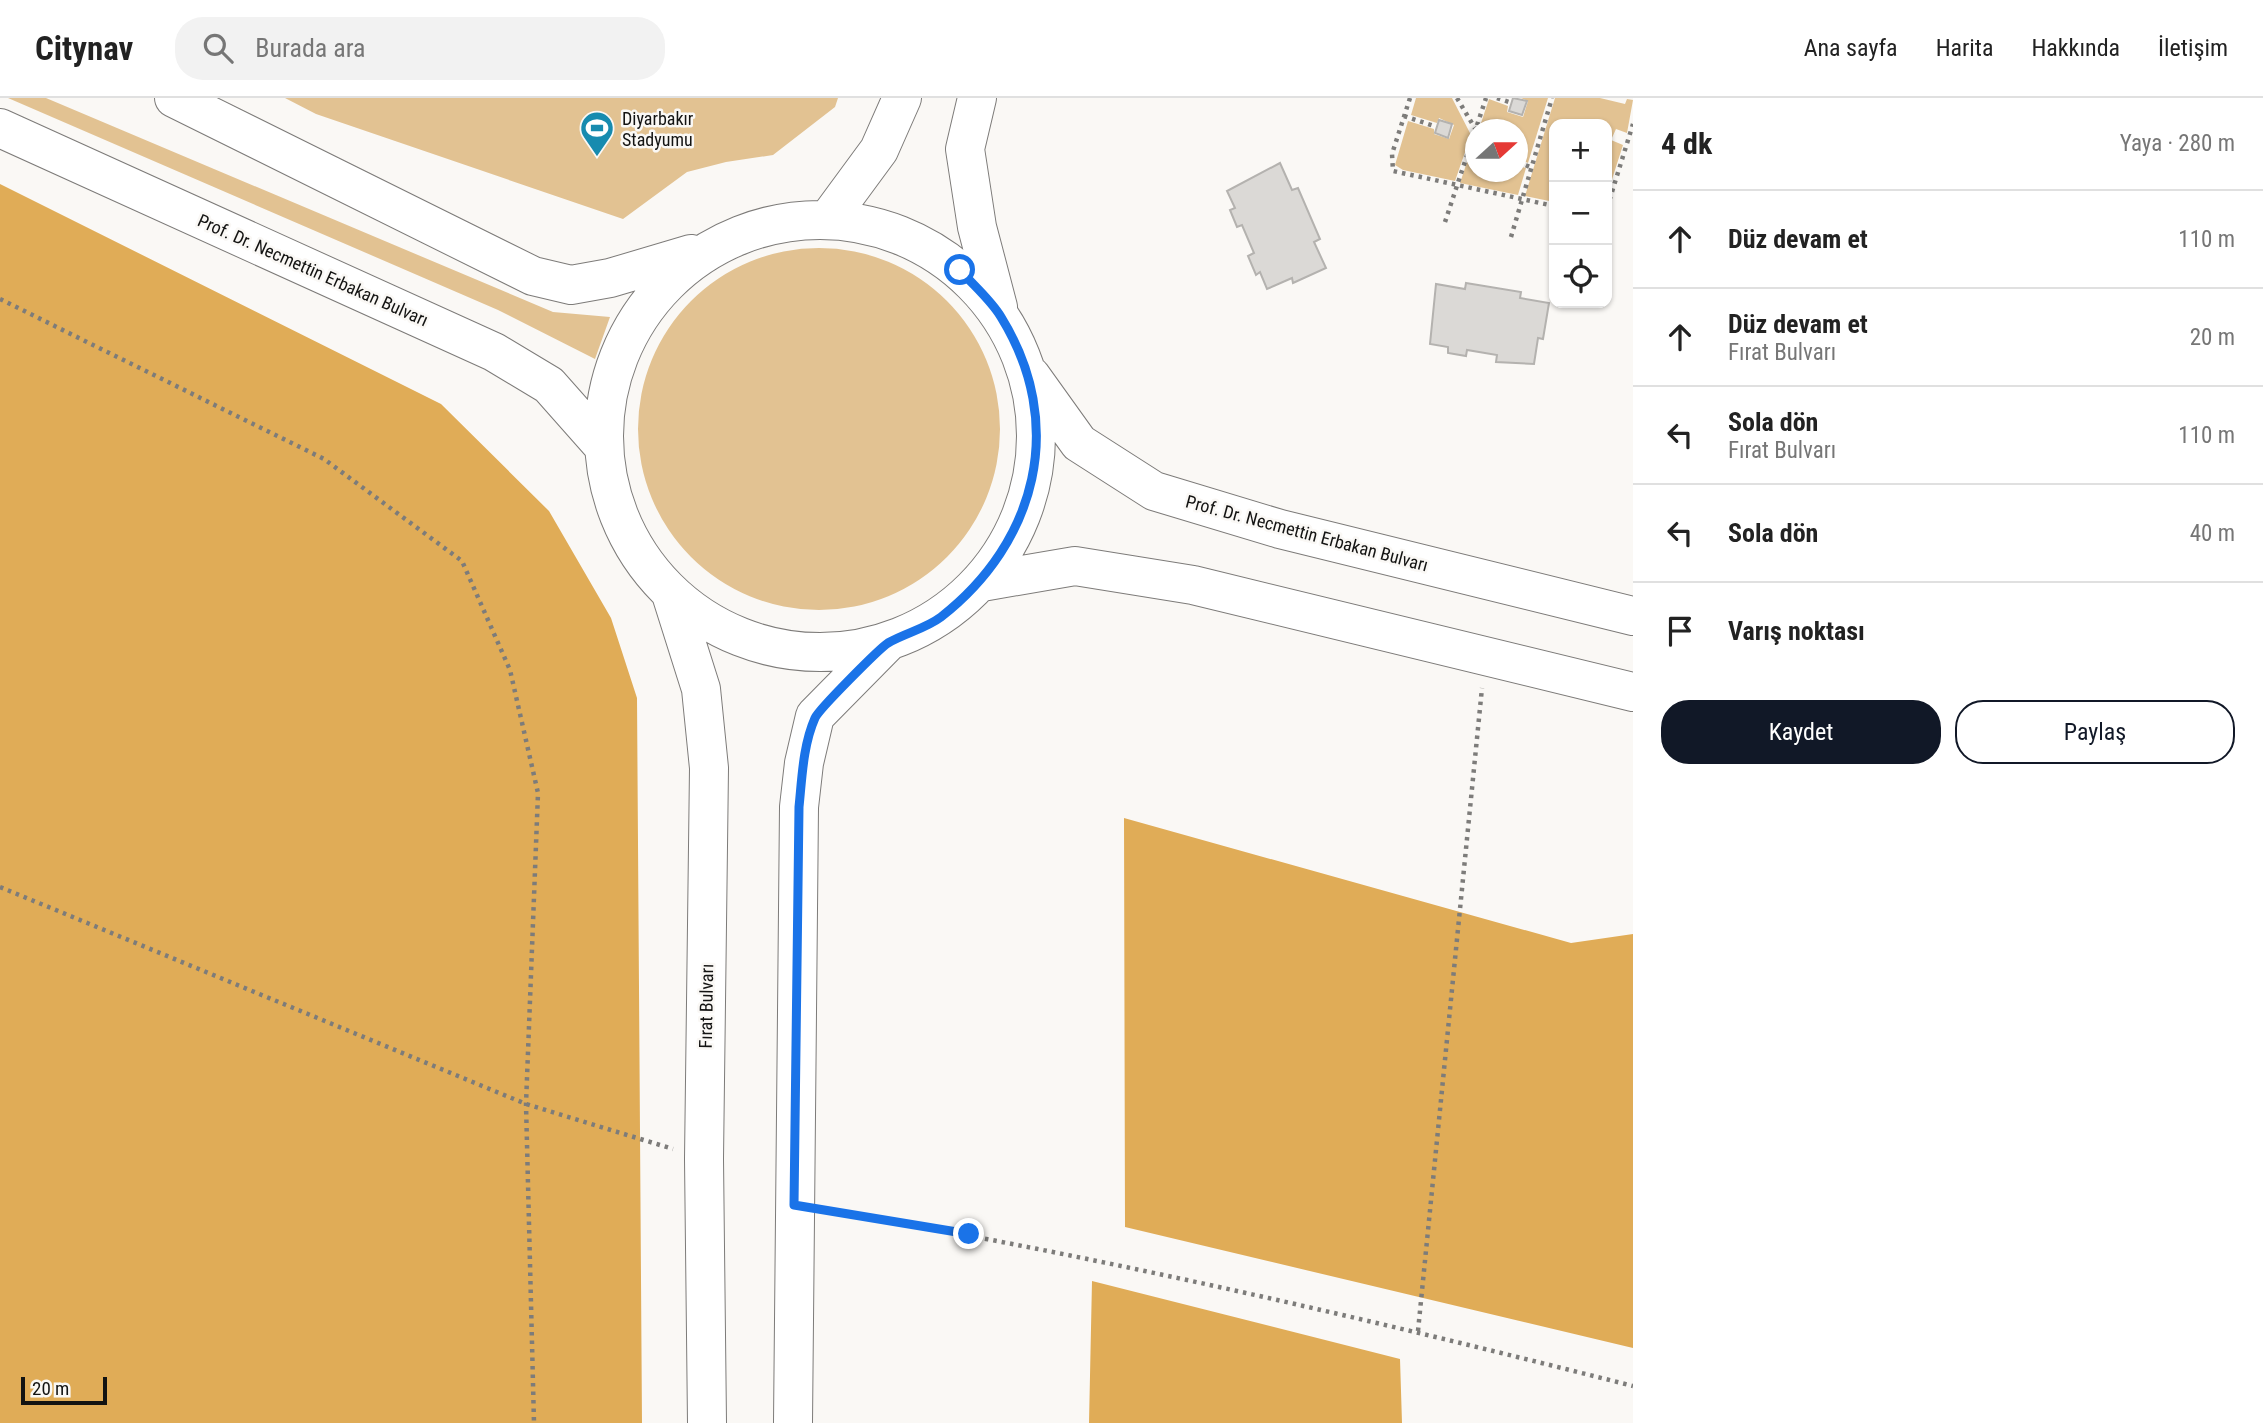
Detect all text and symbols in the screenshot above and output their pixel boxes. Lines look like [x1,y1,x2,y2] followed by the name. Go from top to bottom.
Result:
[175,17,665,80] search box
[35,29,133,68] text: Citynav
[199,29,237,67] icon: search
[255,33,366,63] text: Burada ara
[1804,34,1898,62] text: Ana sayfa
[1936,34,1993,62] text: Harita
[2031,34,2120,62] text: Hakkında
[2158,34,2228,62] text: İletişim
[622,108,694,150] place label: Diyarbakır Stadyumu
[578,109,616,158] sports icon: Diyarbakır Stadyumu
[1465,119,1528,182] north arrow
[1549,119,1612,308] map controls
[1549,119,1612,182] button: +
[1661,126,1712,161] text: 4 dk
[2120,130,2235,157] text: Yaya · 280 m
[1549,182,1612,245] button: −
[195,210,431,330] street label: Prof. Dr. Necmettin Erbakan Bulvarı
[1661,220,1699,258] icon: ahead
[1728,224,1868,254] text: Düz devam et
[2178,226,2235,253] text: 110 m
[1549,245,1612,308] button: locate
[944,254,975,285] route start
[1728,309,1868,339] text: Düz devam et
[1661,318,1699,356] icon: ahead
[2190,324,2235,351] text: 20 m
[1728,339,1836,366] text: Fırat Bulvarı
[1728,407,1818,437] text: Sola dön
[1661,416,1699,454] icon: left
[2178,422,2235,449] text: 110 m
[1728,437,1836,464] text: Fırat Bulvarı
[1184,490,1430,576] street label: Prof. Dr. Necmettin Erbakan Bulvarı
[1661,514,1699,552] icon: left
[1728,518,1818,548] text: Sola dön
[2190,520,2235,547] text: 40 m
[1661,612,1699,650] icon: arrive
[1728,616,1865,646] text: Varış noktası
[1661,700,1941,764] button: Kaydet
[1955,700,2235,764] button: Paylaş
[695,963,717,1049] street label: Fırat Bulvarı
[953,1218,984,1249] route end
[21,1374,107,1406] scale bar
[32,1377,69,1400] text: 20 m

